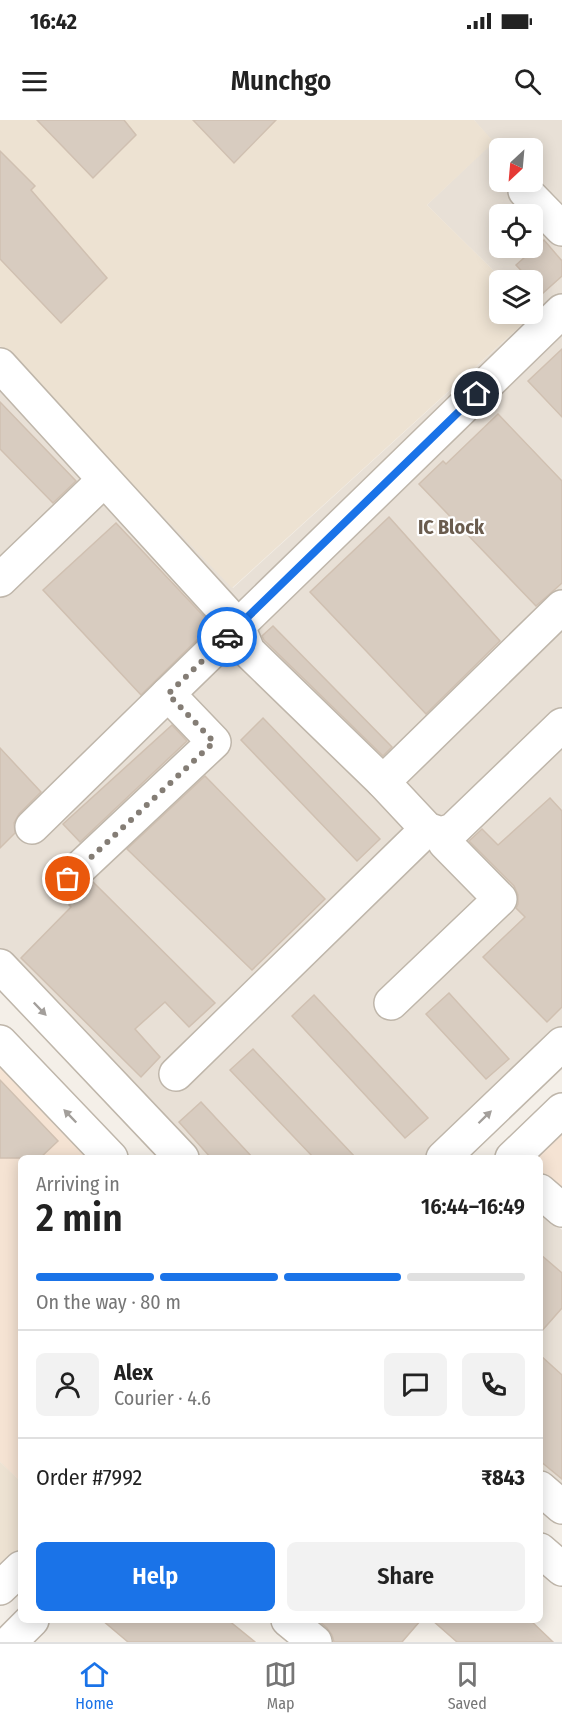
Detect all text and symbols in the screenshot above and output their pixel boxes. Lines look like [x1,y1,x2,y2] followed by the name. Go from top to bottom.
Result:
[30,8,77,35] text: 16:42
[18,65,51,98] icon: menu
[231,65,331,97] text: Munchgo
[511,65,544,98] icon: search
[489,138,543,192] north arrow
[489,138,543,324] map controls
[489,204,543,258] button: locate
[489,270,543,324] button: layers
[451,368,502,419] pin
[460,377,493,410] icon: home
[418,515,485,539] district label: IC Block
[197,607,257,667] courier
[211,621,244,654] icon: car
[42,853,93,904] pin
[51,862,84,895] icon: bag
[33,1001,47,1015] one-way arrow
[64,1109,78,1123] one-way arrow
[478,1111,492,1125] one-way arrow
[36,1172,120,1196] text: Arriving in
[421,1193,525,1220] text: 16:44–16:49
[36,1195,123,1241] text: 2 min
[36,1290,181,1314] text: On the way · 80 m
[36,1353,99,1416] button: person
[384,1353,447,1416] button: chat
[462,1353,525,1416] button: phone
[114,1359,153,1386] text: Alex
[114,1386,211,1410] text: Courier · 4.6
[36,1464,142,1491] text: Order #7992
[481,1464,525,1491] text: ₹843
[36,1542,275,1611] button: Help
[287,1542,525,1611] button: Share
[75,1658,114,1713] tab: Home
[264,1658,297,1713] tab: Map
[448,1658,487,1713] tab: Saved

